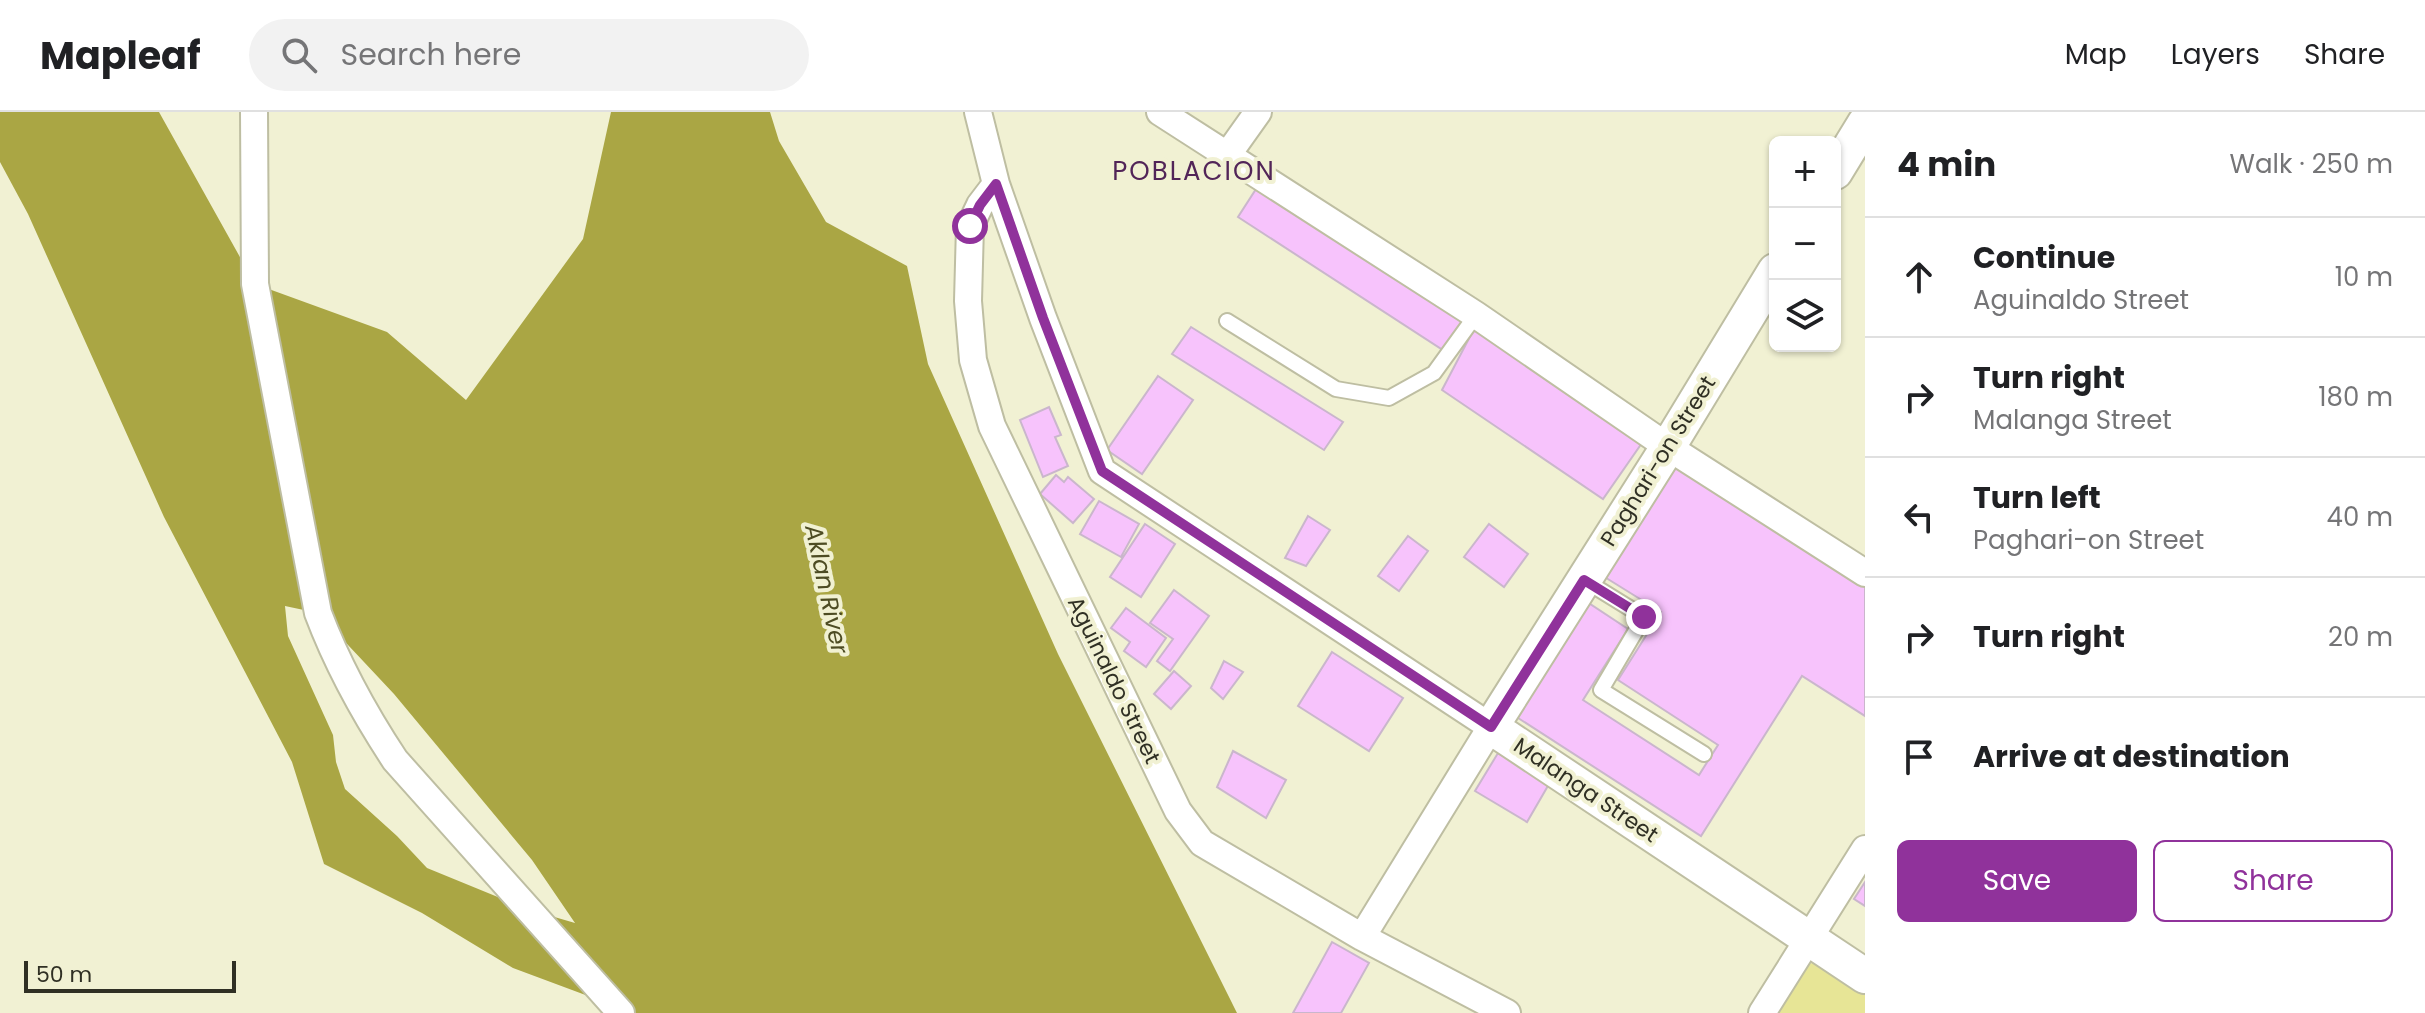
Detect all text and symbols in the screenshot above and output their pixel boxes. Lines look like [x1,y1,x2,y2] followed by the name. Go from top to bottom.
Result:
[249,19,809,91] search box
[40,29,201,82] text: Mapleaf
[277,33,321,77] icon: search
[341,33,521,76] text: Search here
[2065,35,2127,74] text: Map
[2171,35,2260,74] text: Layers
[2304,35,2385,74] text: Share
[1769,136,1841,352] map controls
[1769,136,1841,208] button: +
[1897,140,1996,188] text: 4 min
[2230,146,2393,182] text: Walk · 250 m
[1112,153,1276,189] district label: POBLACION
[952,208,988,244] route start
[1769,208,1841,280] button: −
[1973,236,2115,279] text: Continue
[1897,255,1941,299] icon: ahead
[2335,259,2393,295] text: 10 m
[1769,280,1841,352] button: layers
[1973,282,2189,318] text: Aguinaldo Street
[1973,356,2125,399] text: Turn right
[1593,370,1723,552] street label: Paghari-on Street
[1897,375,1941,419] icon: right
[2318,379,2393,415] text: 180 m
[1973,402,2172,438] text: Malanga Street
[1973,476,2101,519] text: Turn left
[1897,495,1941,539] icon: left
[2327,499,2393,535] text: 40 m
[797,521,857,658] water label: Aklan River
[1973,522,2204,558] text: Paghari-on Street
[1060,591,1168,769] street label: Aguinaldo Street
[1626,599,1662,635] route end
[1897,615,1941,659] icon: right
[1973,615,2125,658] text: Turn right
[2328,619,2393,655] text: 20 m
[1508,730,1664,850] street label: Malanga Street
[1897,735,1941,779] icon: arrive
[1973,735,2290,778] text: Arrive at destination
[1897,840,2137,922] button: Save
[2153,840,2393,922] button: Share
[24,957,236,993] scale bar
[36,959,92,990] text: 50 m

